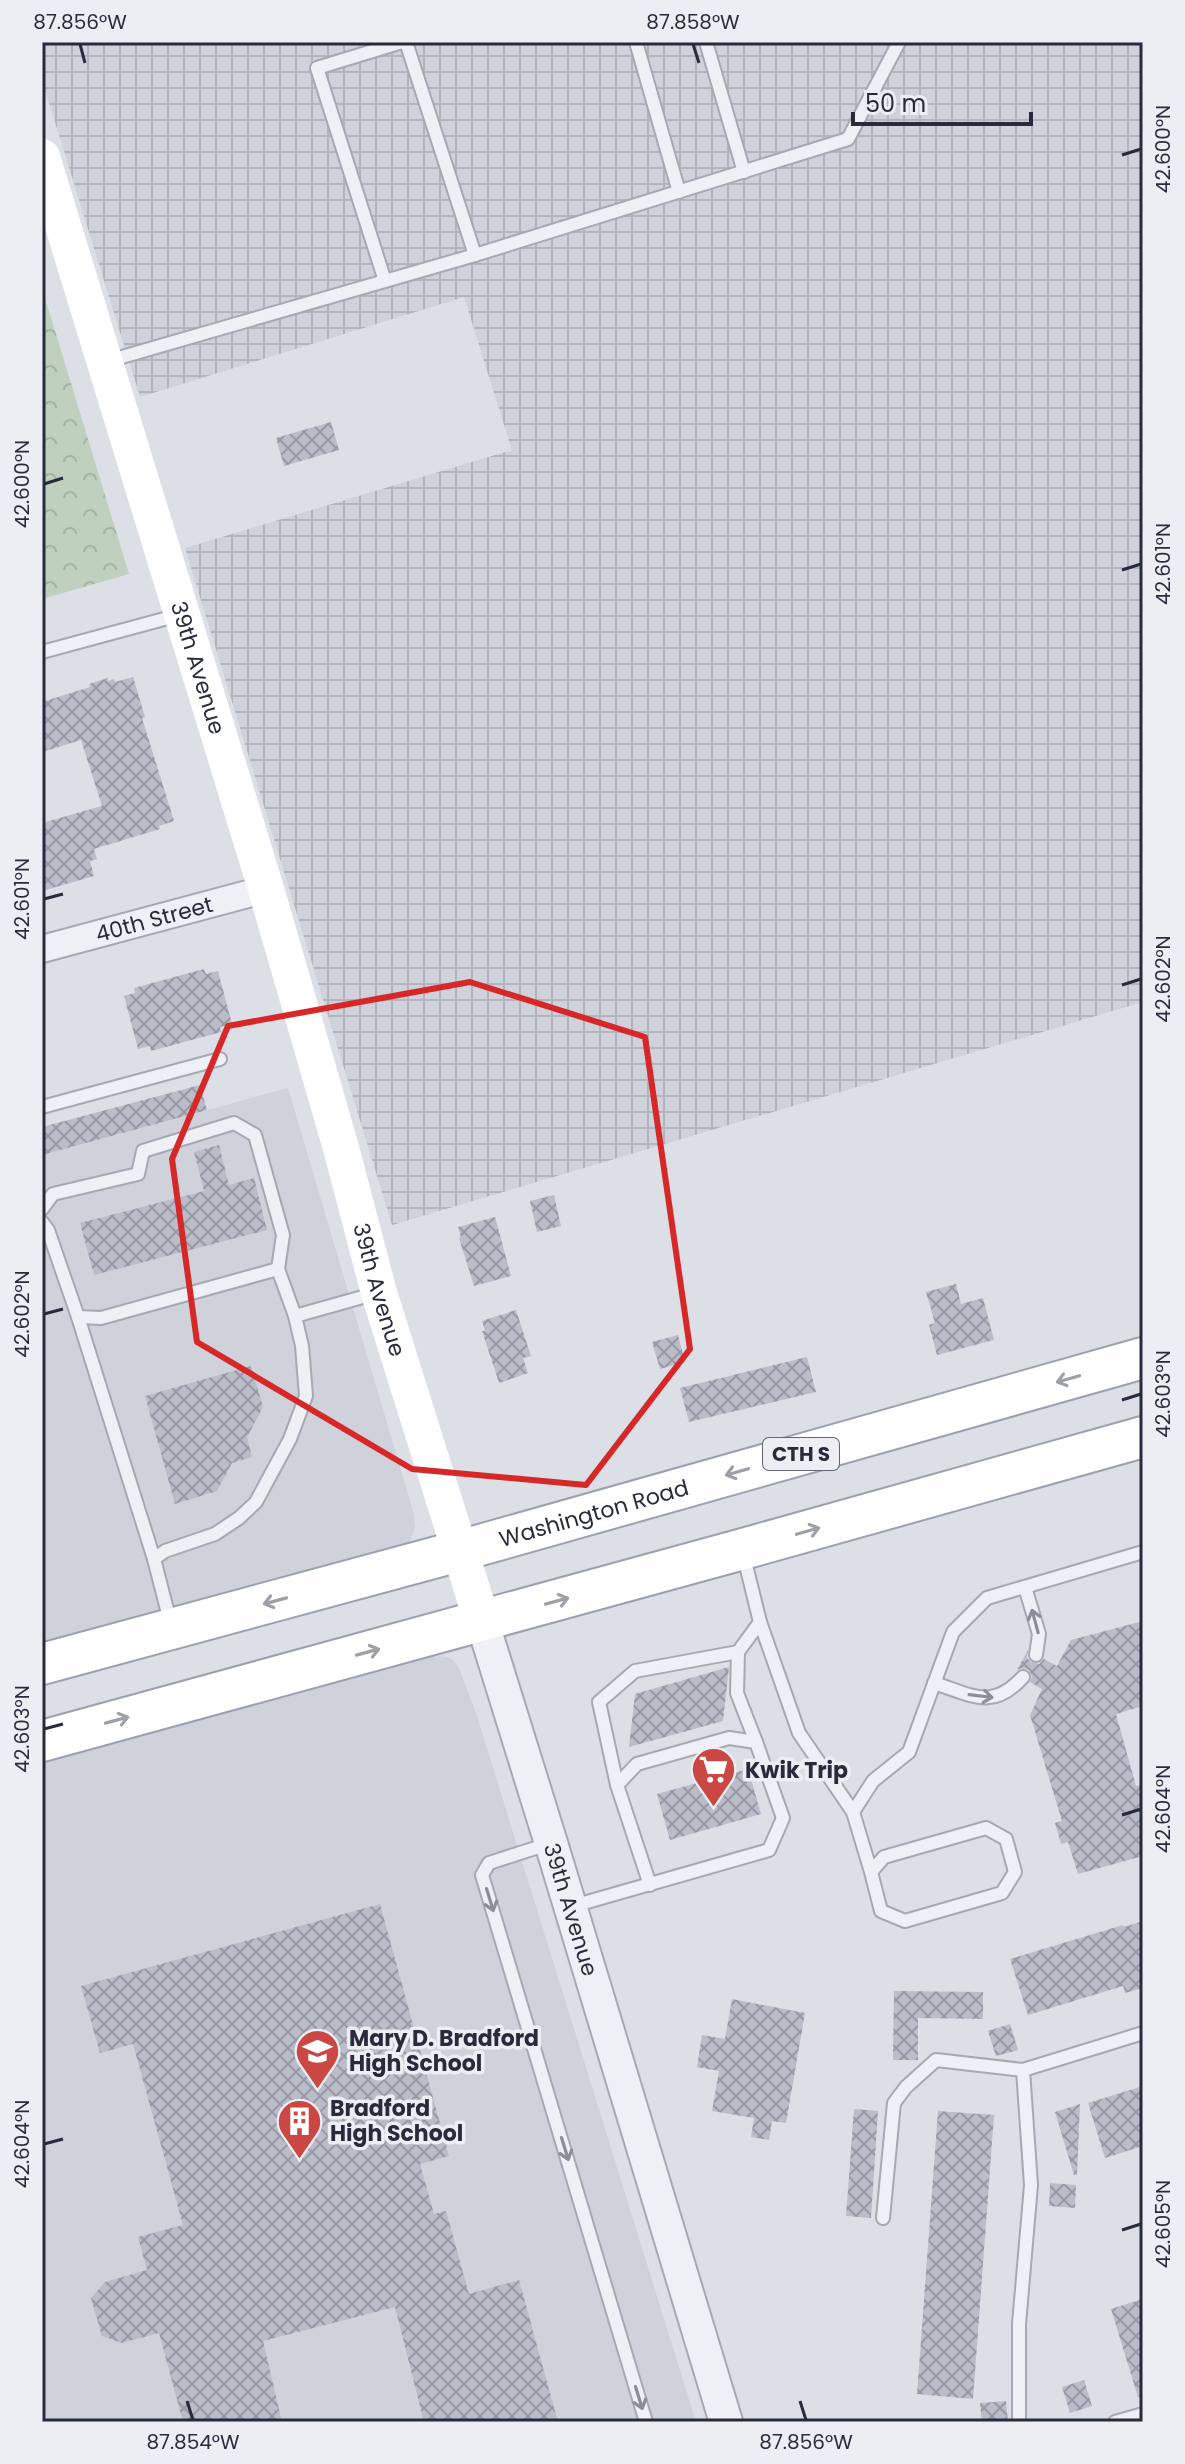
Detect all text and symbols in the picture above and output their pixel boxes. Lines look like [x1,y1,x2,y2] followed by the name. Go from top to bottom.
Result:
[33,8,127,36] text: 87.856°W
[646,8,740,36] text: 87.858°W
[853,76,1031,126] scale bar
[865,87,926,120] text: 50 m
[1149,105,1177,193] text: 42.600°N
[8,440,36,528] text: 42.600°N
[1149,523,1177,605] text: 42.601°N
[163,598,233,738] street label: 39th Avenue
[8,858,36,940] text: 42.601°N
[92,889,216,950] street label: 40th Street
[1149,935,1177,1023] text: 42.602°N
[345,1220,413,1360] street label: 39th Avenue
[8,1270,36,1358] text: 42.602°N
[1149,1350,1177,1438] text: 42.603°N
[1055,1373,1081,1388] one-way arrow
[763,1438,839,1470] road number: CTH S
[724,1466,750,1481] one-way arrow
[495,1472,692,1555] street label: Washington Road
[794,1523,820,1538] one-way arrow
[544,1592,570,1607] one-way arrow
[263,1594,289,1609] one-way arrow
[1027,1608,1042,1634] one-way arrow
[355,1644,381,1659] one-way arrow
[8,1685,36,1773] text: 42.603°N
[968,1688,994,1703] one-way arrow
[104,1712,130,1727] one-way arrow
[690,1746,738,1809] supermarket icon: Kwik Trip
[745,1755,848,1786] place label: Kwik Trip
[1149,1765,1177,1853] text: 42.604°N
[536,1839,605,1980] street label: 39th Avenue
[483,1887,498,1913] one-way arrow
[349,2023,539,2079] place label: Mary D. Bradford High School
[294,2027,342,2090] school or university icon: Mary D. Bradford High School
[330,2093,463,2149] place label: Bradford High School
[275,2097,323,2160] building icon: Bradford High School
[8,2100,36,2188] text: 42.604°N
[558,2136,573,2162] one-way arrow
[1149,2180,1177,2268] text: 42.605°N
[632,2385,647,2411] one-way arrow
[146,2428,240,2456] text: 87.854°W
[759,2428,853,2456] text: 87.856°W

